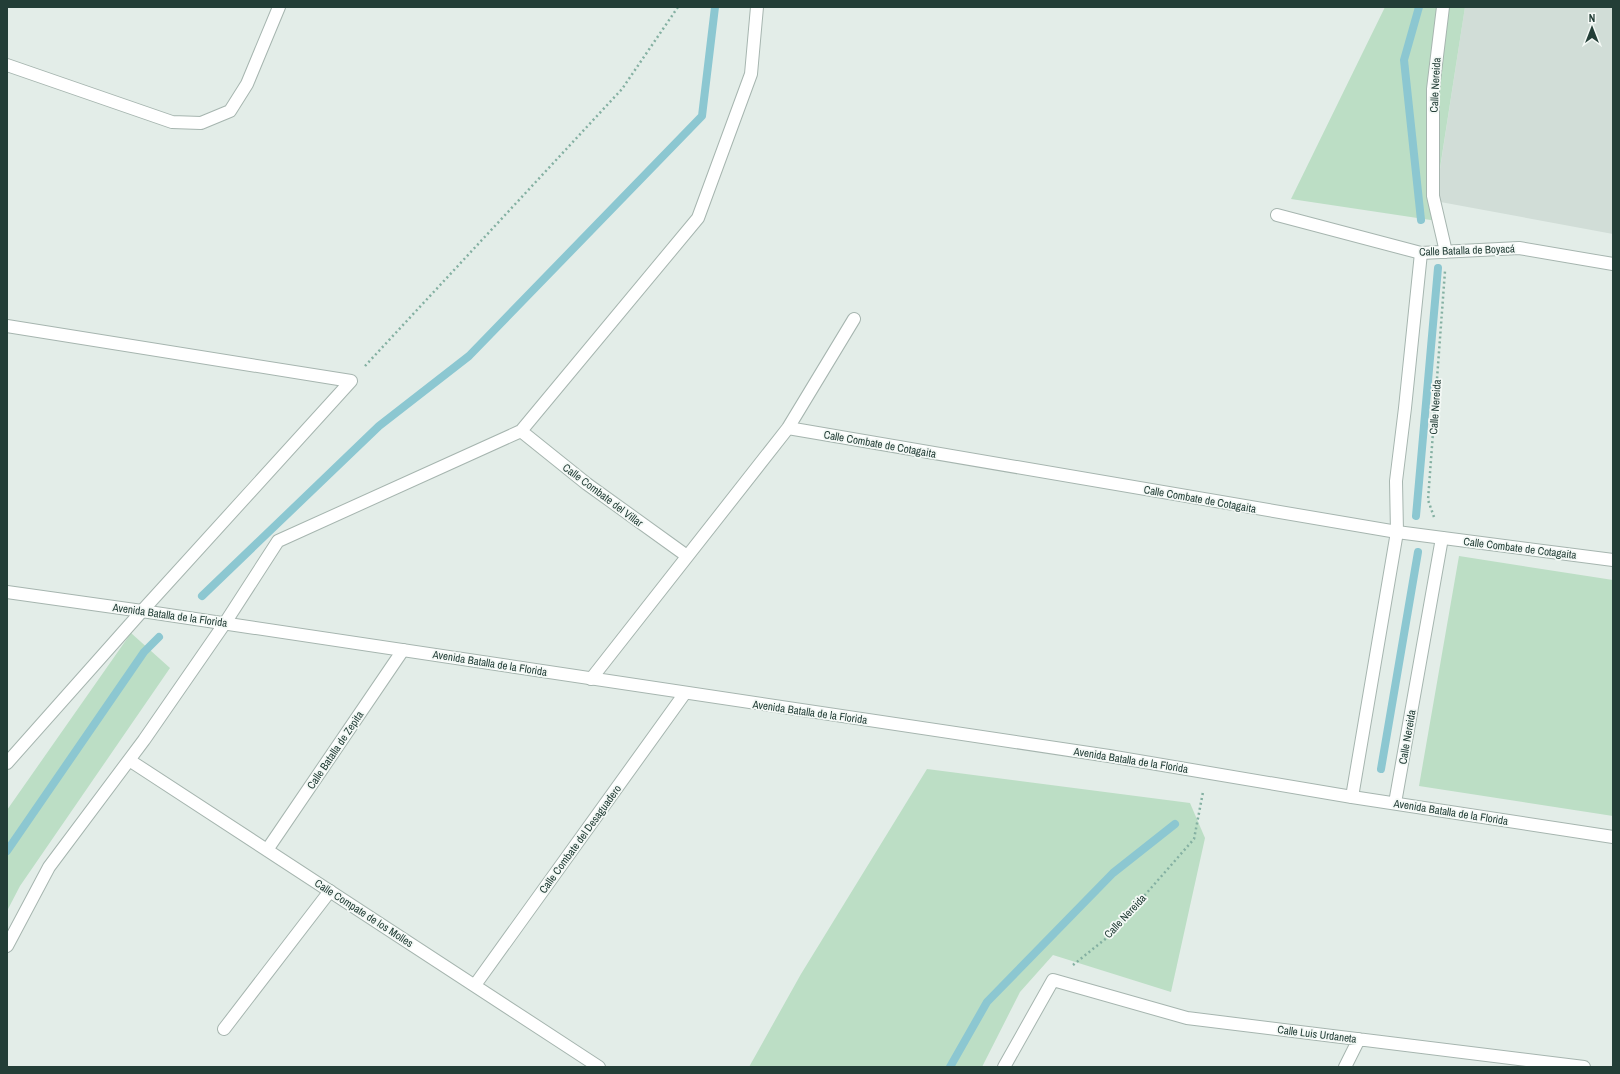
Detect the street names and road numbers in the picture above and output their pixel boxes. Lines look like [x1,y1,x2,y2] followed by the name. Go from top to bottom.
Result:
[1427,57,1443,113] street label: Calle Nereida
[1419,241,1515,259] street label: Calle Batalla de Boyacá
[1426,379,1444,435] street label: Calle Nereida
[823,427,937,461] street label: Calle Combate de Cotagaita
[560,460,646,530] street label: Calle Combate del Villar
[1143,482,1257,516] street label: Calle Combate de Cotagaita
[1463,534,1577,562] street label: Calle Combate de Cotagaita
[111,600,228,630] street label: Avenida Batalla de la Florida
[431,647,548,679] street label: Avenida Batalla de la Florida
[751,697,868,727] street label: Avenida Batalla de la Florida
[304,708,366,792] street label: Calle Batalla de Zepita
[1395,709,1419,765] street label: Calle Nereida
[1072,744,1189,776] street label: Avenida Batalla de la Florida
[536,782,624,896] street label: Calle Combate del Desaguadero
[1392,796,1509,828] street label: Avenida Batalla de la Florida
[312,876,416,950] street label: Calle Compate de los Molles
[1101,891,1149,941] street label: Calle Nereida
[1277,1022,1357,1046] street label: Calle Luis Urdaneta

